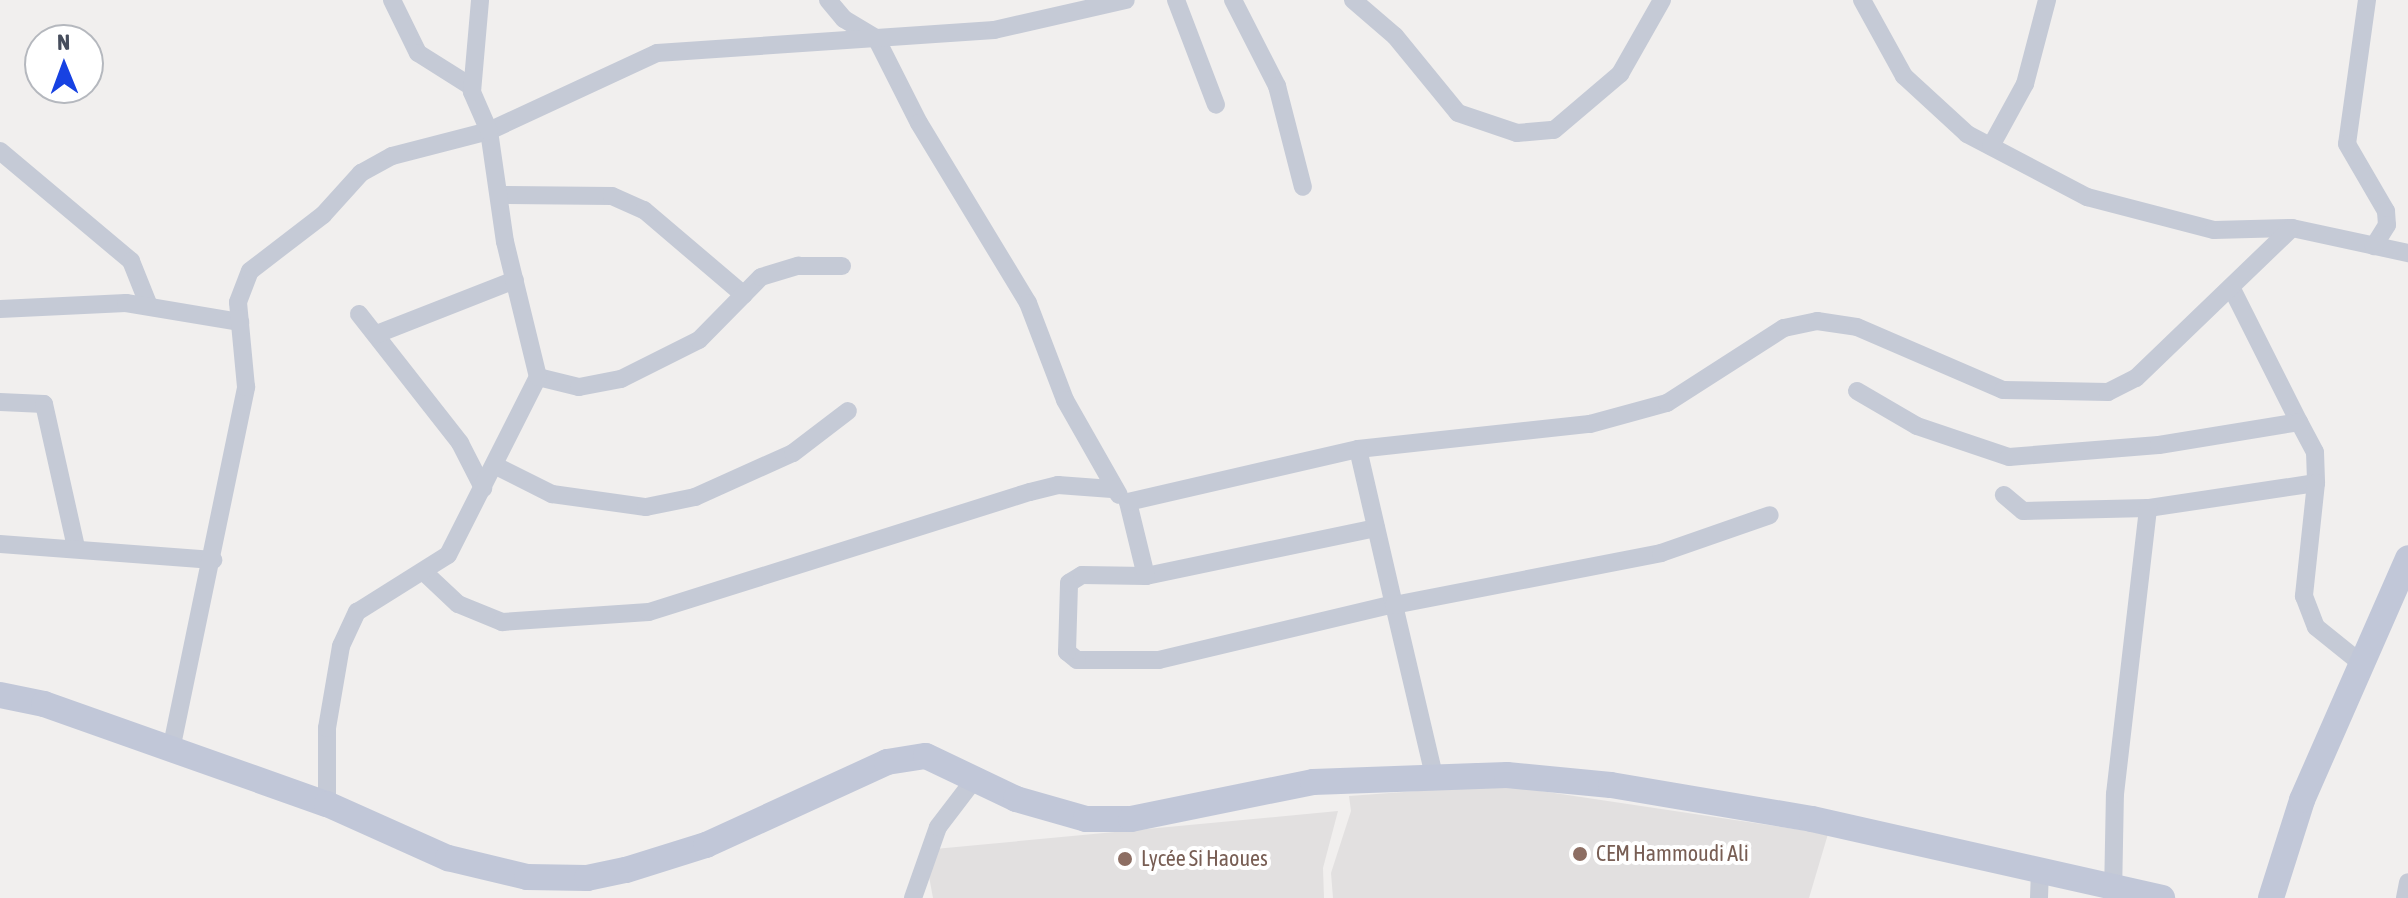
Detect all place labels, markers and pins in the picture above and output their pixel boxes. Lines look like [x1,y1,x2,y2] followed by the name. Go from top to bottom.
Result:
[1596,841,1749,867] place label: CEM Hammoudi Ali
[1571,845,1589,863] marker: CEM Hammoudi Ali
[1141,846,1268,872] place label: Lycée Si Haoues
[1116,850,1134,868] marker: Lycée Si Haoues

